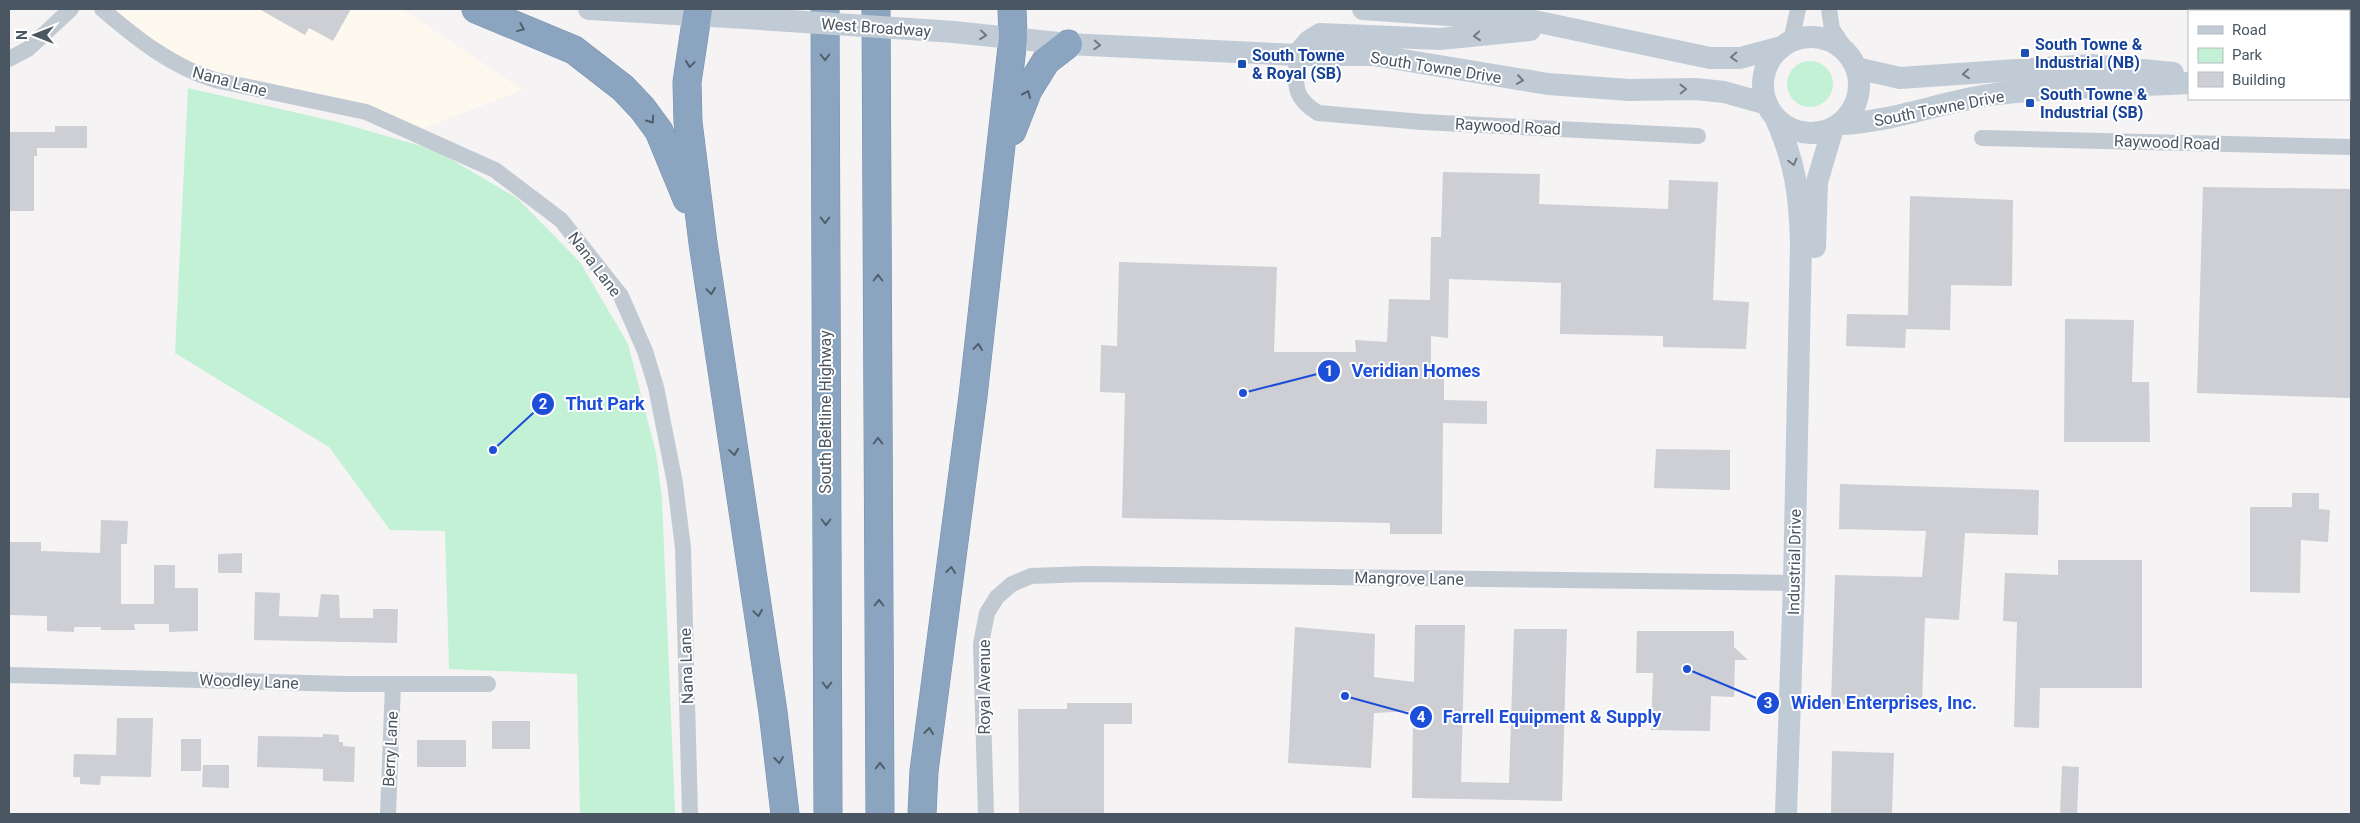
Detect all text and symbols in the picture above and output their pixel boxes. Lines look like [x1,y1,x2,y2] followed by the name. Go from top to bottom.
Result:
[10,10,60,60] north arrow
[2188,10,2350,100] legend
[820,14,932,41] street label: West Broadway
[2232,21,2266,39] text: Road
[516,22,525,32] one-way arrow
[980,29,988,40] one-way arrow
[14,30,30,40] text: N
[1473,31,1481,42] one-way arrow
[2035,35,2143,72] place label: South Towne & Industrial (NB)
[1093,40,1101,51] one-way arrow
[1252,46,1345,83] place label: South Towne & Royal (SB)
[2232,46,2263,64] text: Park
[2019,47,2031,59] marker: South Towne & Industrial (NB)
[1369,48,1503,87] street label: South Towne Drive
[1730,52,1738,63] one-way arrow
[820,54,830,62] one-way arrow
[1236,58,1248,70] marker: South Towne & Royal (SB)
[685,59,695,68] one-way arrow
[191,62,269,101] street label: Nana Lane
[1962,68,1970,79] one-way arrow
[2232,71,2286,89] text: Building
[1517,74,1525,85] one-way arrow
[1679,84,1687,94] one-way arrow
[2040,85,2148,122] place label: South Towne & Industrial (SB)
[1872,87,2006,130] street label: South Towne Drive
[1020,90,1031,99] one-way arrow
[2024,97,2036,109] marker: South Towne & Industrial (SB)
[645,114,654,124] one-way arrow
[1455,114,1561,139] street label: Raywood Road
[2114,131,2220,154] street label: Raywood Road
[1787,158,1797,166] one-way arrow
[820,216,830,224] one-way arrow
[564,228,625,300] street label: Nana Lane
[872,274,883,282] one-way arrow
[705,287,715,296] one-way arrow
[816,330,835,494] street label: South Beltline Highway
[972,343,983,351] one-way arrow
[1316,355,1490,388] callout: Veridian Homes
[1352,360,1480,381] text: Veridian Homes
[1325,362,1333,380] text: 1
[530,387,654,420] callout: Thut Park
[565,393,645,414] text: Thut Park
[539,395,548,413] text: 2
[873,436,883,444] one-way arrow
[729,448,739,457] one-way arrow
[1784,509,1805,615] street label: Industrial Drive
[821,519,831,527] one-way arrow
[945,565,955,574] one-way arrow
[1354,568,1464,589] street label: Mangrove Lane
[874,599,884,606] one-way arrow
[752,609,763,617] one-way arrow
[676,628,697,704] street label: Nana Lane
[975,639,994,735] street label: Royal Avenue
[199,670,299,693] street label: Woodley Lane
[822,682,832,689] one-way arrow
[1756,687,1987,720] callout: Widen Enterprises, Inc.
[1791,692,1977,713] text: Widen Enterprises, Inc.
[1764,694,1772,712] text: 3
[1408,700,1672,733] callout: Farrell Equipment & Supply
[1443,706,1662,727] text: Farrell Equipment & Supply
[1417,708,1426,726] text: 4
[379,711,402,787] street label: Berry Lane
[924,727,934,735] one-way arrow
[773,756,784,764] one-way arrow
[874,761,885,769] one-way arrow

